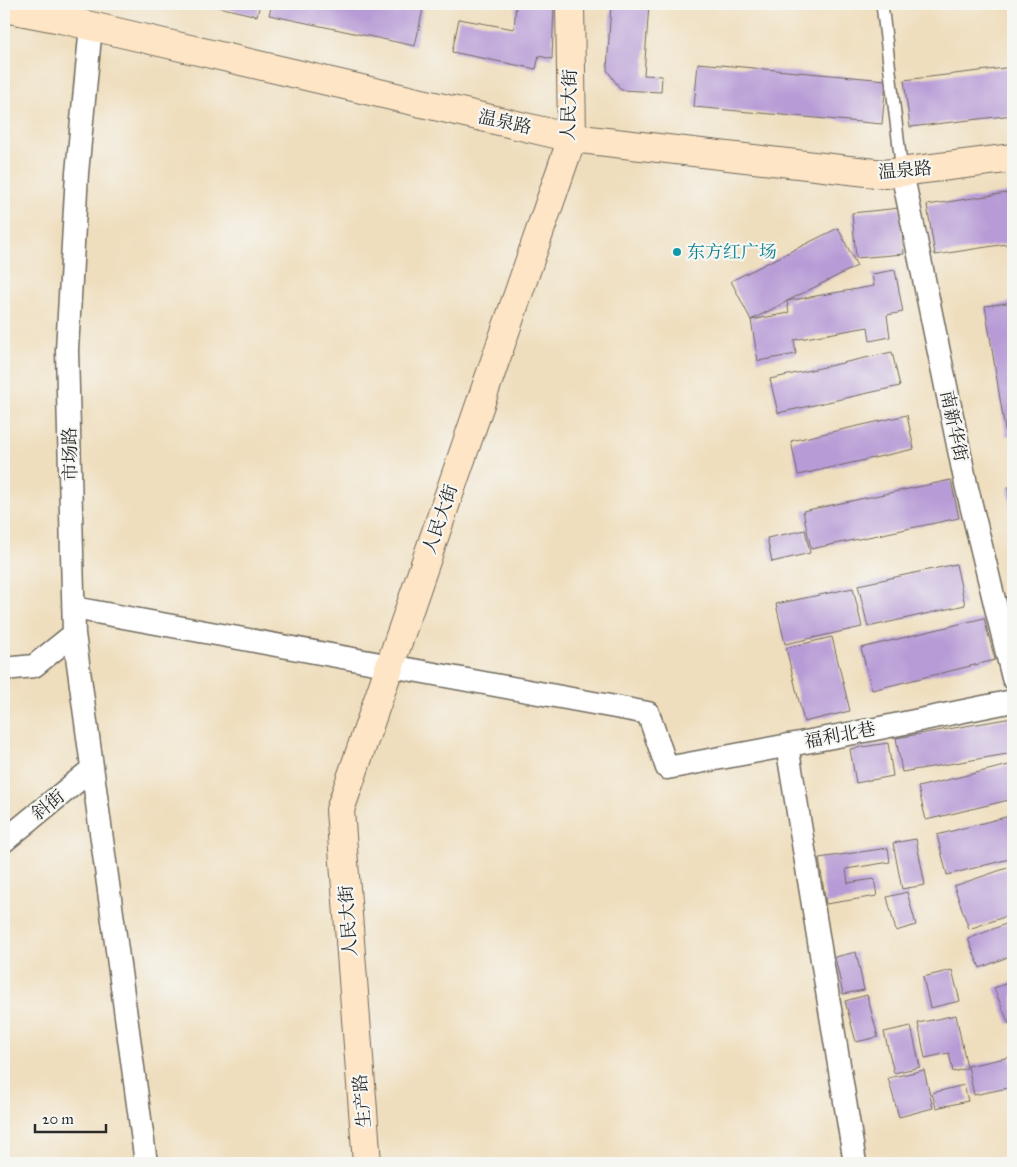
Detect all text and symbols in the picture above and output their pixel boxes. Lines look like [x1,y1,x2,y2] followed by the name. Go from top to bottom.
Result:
[557,69,581,141] street label: 人民大街
[476,105,534,139] street label: 温泉路
[877,157,933,183] street label: 温泉路
[687,241,777,263] place label: 东方红广场
[671,246,683,258] marker: 东方红广场
[936,388,972,464] street label: 南新华街
[59,427,81,481] street label: 市场路
[418,481,462,557] street label: 人民大街
[803,717,877,753] street label: 福利北巷
[27,785,69,825] street label: 斜街
[335,884,361,958] street label: 人民大街
[349,1073,375,1129] street label: 生产路
[35,1102,106,1134] scale bar
[42,1110,74,1128] text: 20 m

